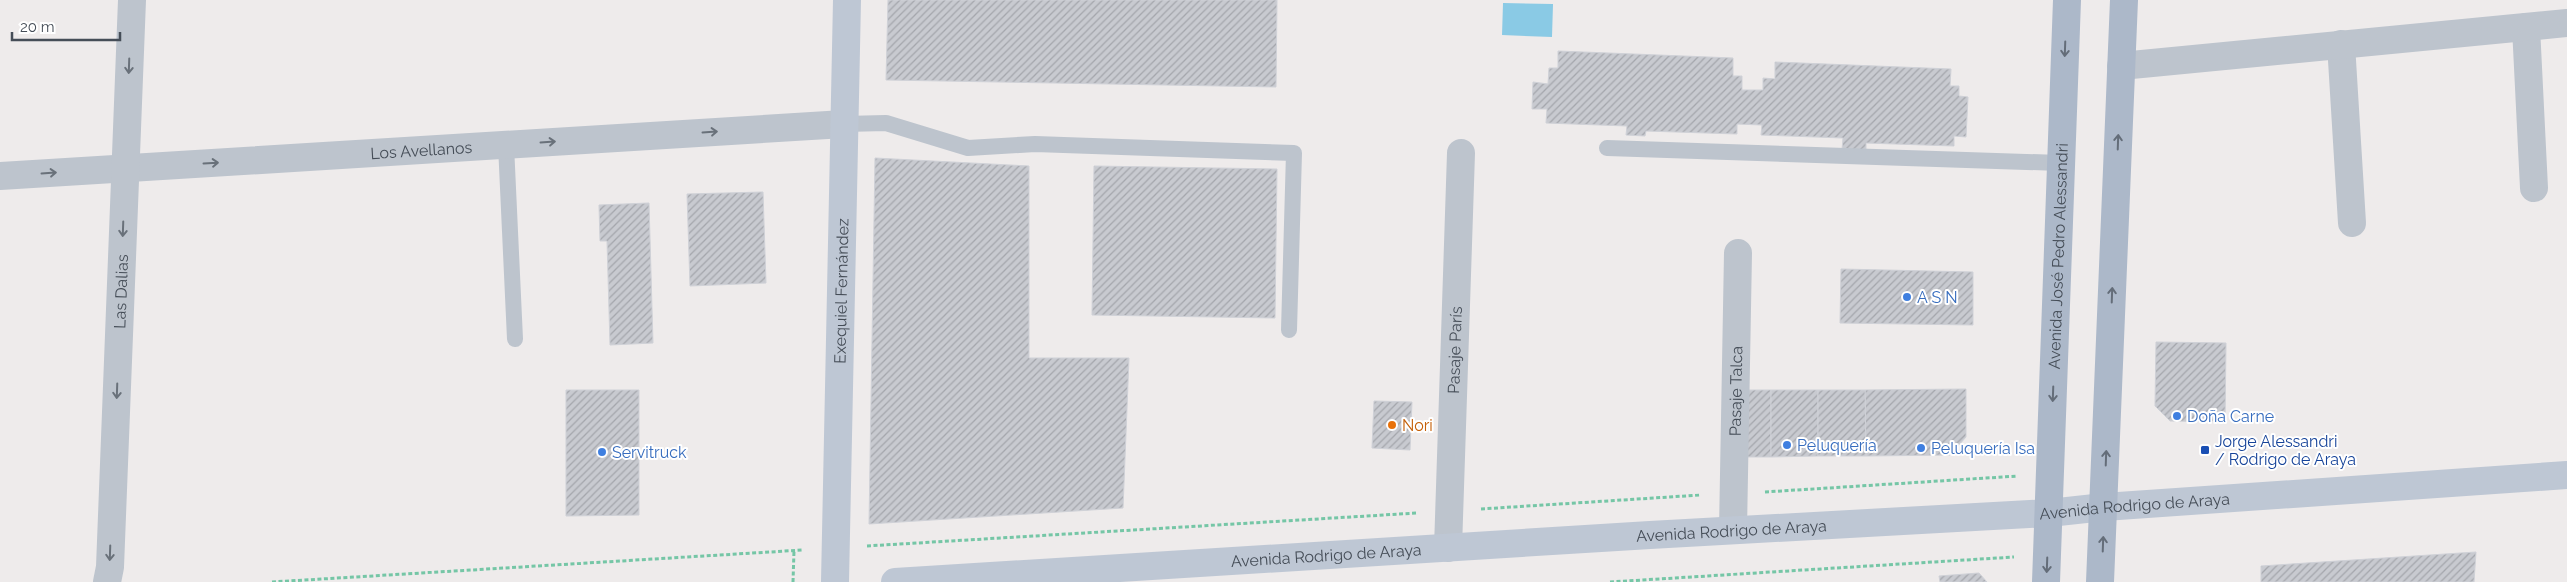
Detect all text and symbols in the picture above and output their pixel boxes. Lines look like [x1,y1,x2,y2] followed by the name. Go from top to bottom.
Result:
[12,10,120,42] scale bar
[20,18,55,36] text: 20 m
[2060,40,2069,56] one-way arrow
[125,58,134,74] one-way arrow
[702,128,718,137] one-way arrow
[2113,134,2122,150] one-way arrow
[370,137,473,163] street label: Los Avellanos
[539,138,555,147] one-way arrow
[2044,143,2071,370] street label: Avenida José Pedro Alessandri
[203,158,219,167] one-way arrow
[40,168,56,177] one-way arrow
[830,218,852,364] street label: Exequiel Fernández
[118,220,128,236] one-way arrow
[110,254,132,329] street label: Las Dalias
[1917,288,1958,307] place label: A S N
[2107,288,2116,304] one-way arrow
[1901,291,1913,303] marker: A S N
[1444,306,1465,394] street label: Pasaje París
[1725,346,1746,436] street label: Pasaje Talca
[112,383,121,399] one-way arrow
[2048,386,2058,402] one-way arrow
[2187,407,2274,426] place label: Doña Carne
[2171,410,2183,422] marker: Doña Carne
[1402,416,1433,435] place label: Nori
[1386,419,1398,431] marker: Nori
[2215,432,2356,469] place label: Jorge Alessandri / Rodrigo de Araya
[1797,436,1877,455] place label: Peluquería
[1781,439,1793,451] marker: Peluquería
[1931,439,2035,458] place label: Peluquería Isa
[1915,442,1927,454] marker: Peluquería Isa
[612,443,687,462] place label: Servitruck
[2199,444,2211,456] marker: Jorge Alessandri / Rodrigo de Araya
[596,446,608,458] marker: Servitruck
[2101,450,2110,466] one-way arrow
[2039,489,2230,523] street label: Avenida Rodrigo de Araya
[1636,516,1827,545] street label: Avenida Rodrigo de Araya
[2098,537,2108,553] one-way arrow
[1230,540,1422,571] street label: Avenida Rodrigo de Araya
[106,545,115,561] one-way arrow
[2042,557,2051,573] one-way arrow

